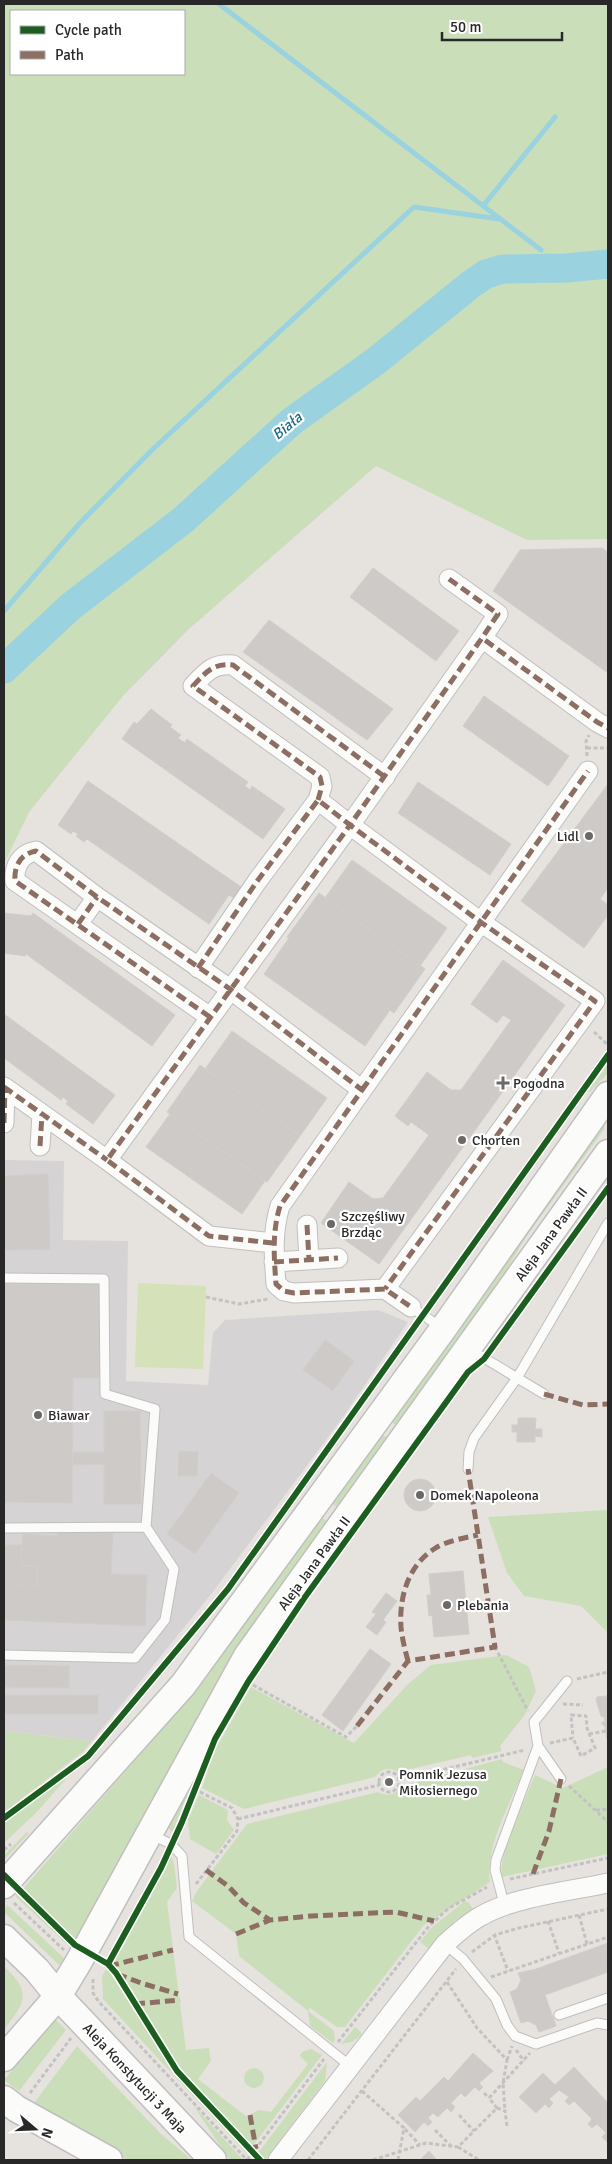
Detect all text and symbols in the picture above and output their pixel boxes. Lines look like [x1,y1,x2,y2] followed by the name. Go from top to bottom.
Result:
[10,10,185,75] legend
[442,10,562,42] scale bar
[450,18,481,36] text: 50 m
[55,21,122,39] text: Cycle path
[55,46,84,64] text: Path
[268,408,306,444] water label: Biała
[557,828,579,845] place label: Lidl
[583,830,595,842] marker: Lidl
[513,1075,565,1092] place label: Pogodna
[497,1077,509,1089] marker: Pogodna
[472,1132,520,1149] place label: Chorten
[456,1134,468,1146] marker: Chorten
[512,1184,591,1285] street label: Aleja Jana Pawła II
[341,1208,405,1241] place label: Szczęśliwy Brzdąc
[325,1218,337,1230] marker: Szczęśliwy Brzdąc
[48,1407,90,1424] place label: Biawar
[32,1409,44,1421] marker: Biawar
[430,1487,539,1504] place label: Domek Napoleona
[414,1489,426,1501] marker: Domek Napoleona
[275,1513,354,1614] street label: Aleja Jana Pawła II
[457,1597,509,1614] place label: Plebania
[441,1599,453,1611] marker: Plebania
[399,1766,487,1799] place label: Pomnik Jezusa Miłosiernego
[383,1776,395,1788] marker: Pomnik Jezusa Miłosiernego
[79,2020,190,2137] street label: Aleja Konstytucji 3 Maja
[10,2104,60,2154] north arrow
[37,2126,56,2140] text: N

